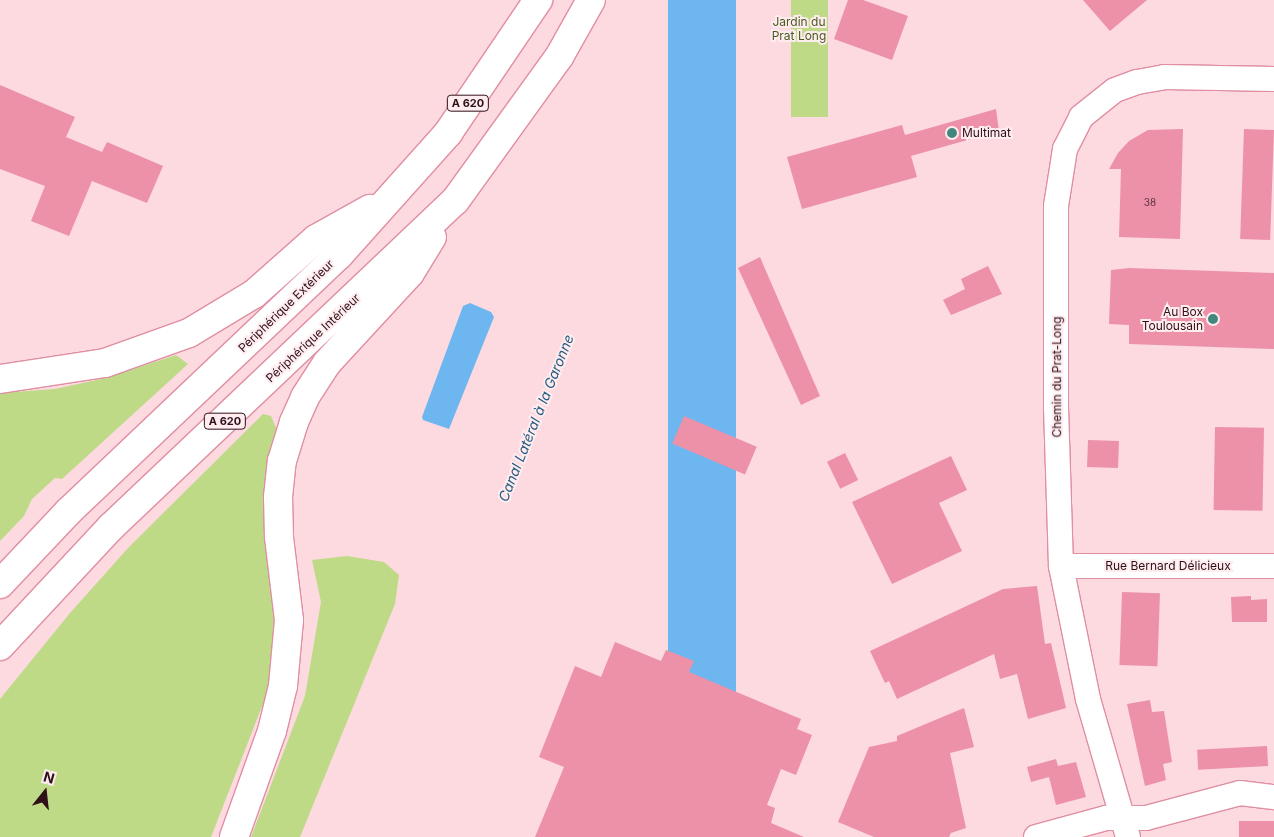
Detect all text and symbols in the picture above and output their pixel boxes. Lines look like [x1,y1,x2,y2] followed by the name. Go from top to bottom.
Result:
[772,15,826,43] park label: Jardin du Prat Long
[447,95,489,112] road number: A 620
[962,126,1011,140] place label: Multimat
[946,127,958,139] marker: Multimat
[1144,197,1156,209] house number: 38
[235,257,337,355] street label: Périphérique Extérieur
[263,291,363,385] street label: Périphérique Intérieur
[1142,305,1203,333] place label: Au Box Toulousain
[1207,313,1219,325] marker: Au Box Toulousain
[1050,316,1064,438] street label: Chemin du Prat-Long
[495,332,577,504] water label: Canal Latéral à la Garonne
[204,412,246,430] road number: A 620
[1105,559,1231,573] street label: Rue Bernard Délicieux
[20,767,70,817] north arrow
[42,767,57,787] text: N

